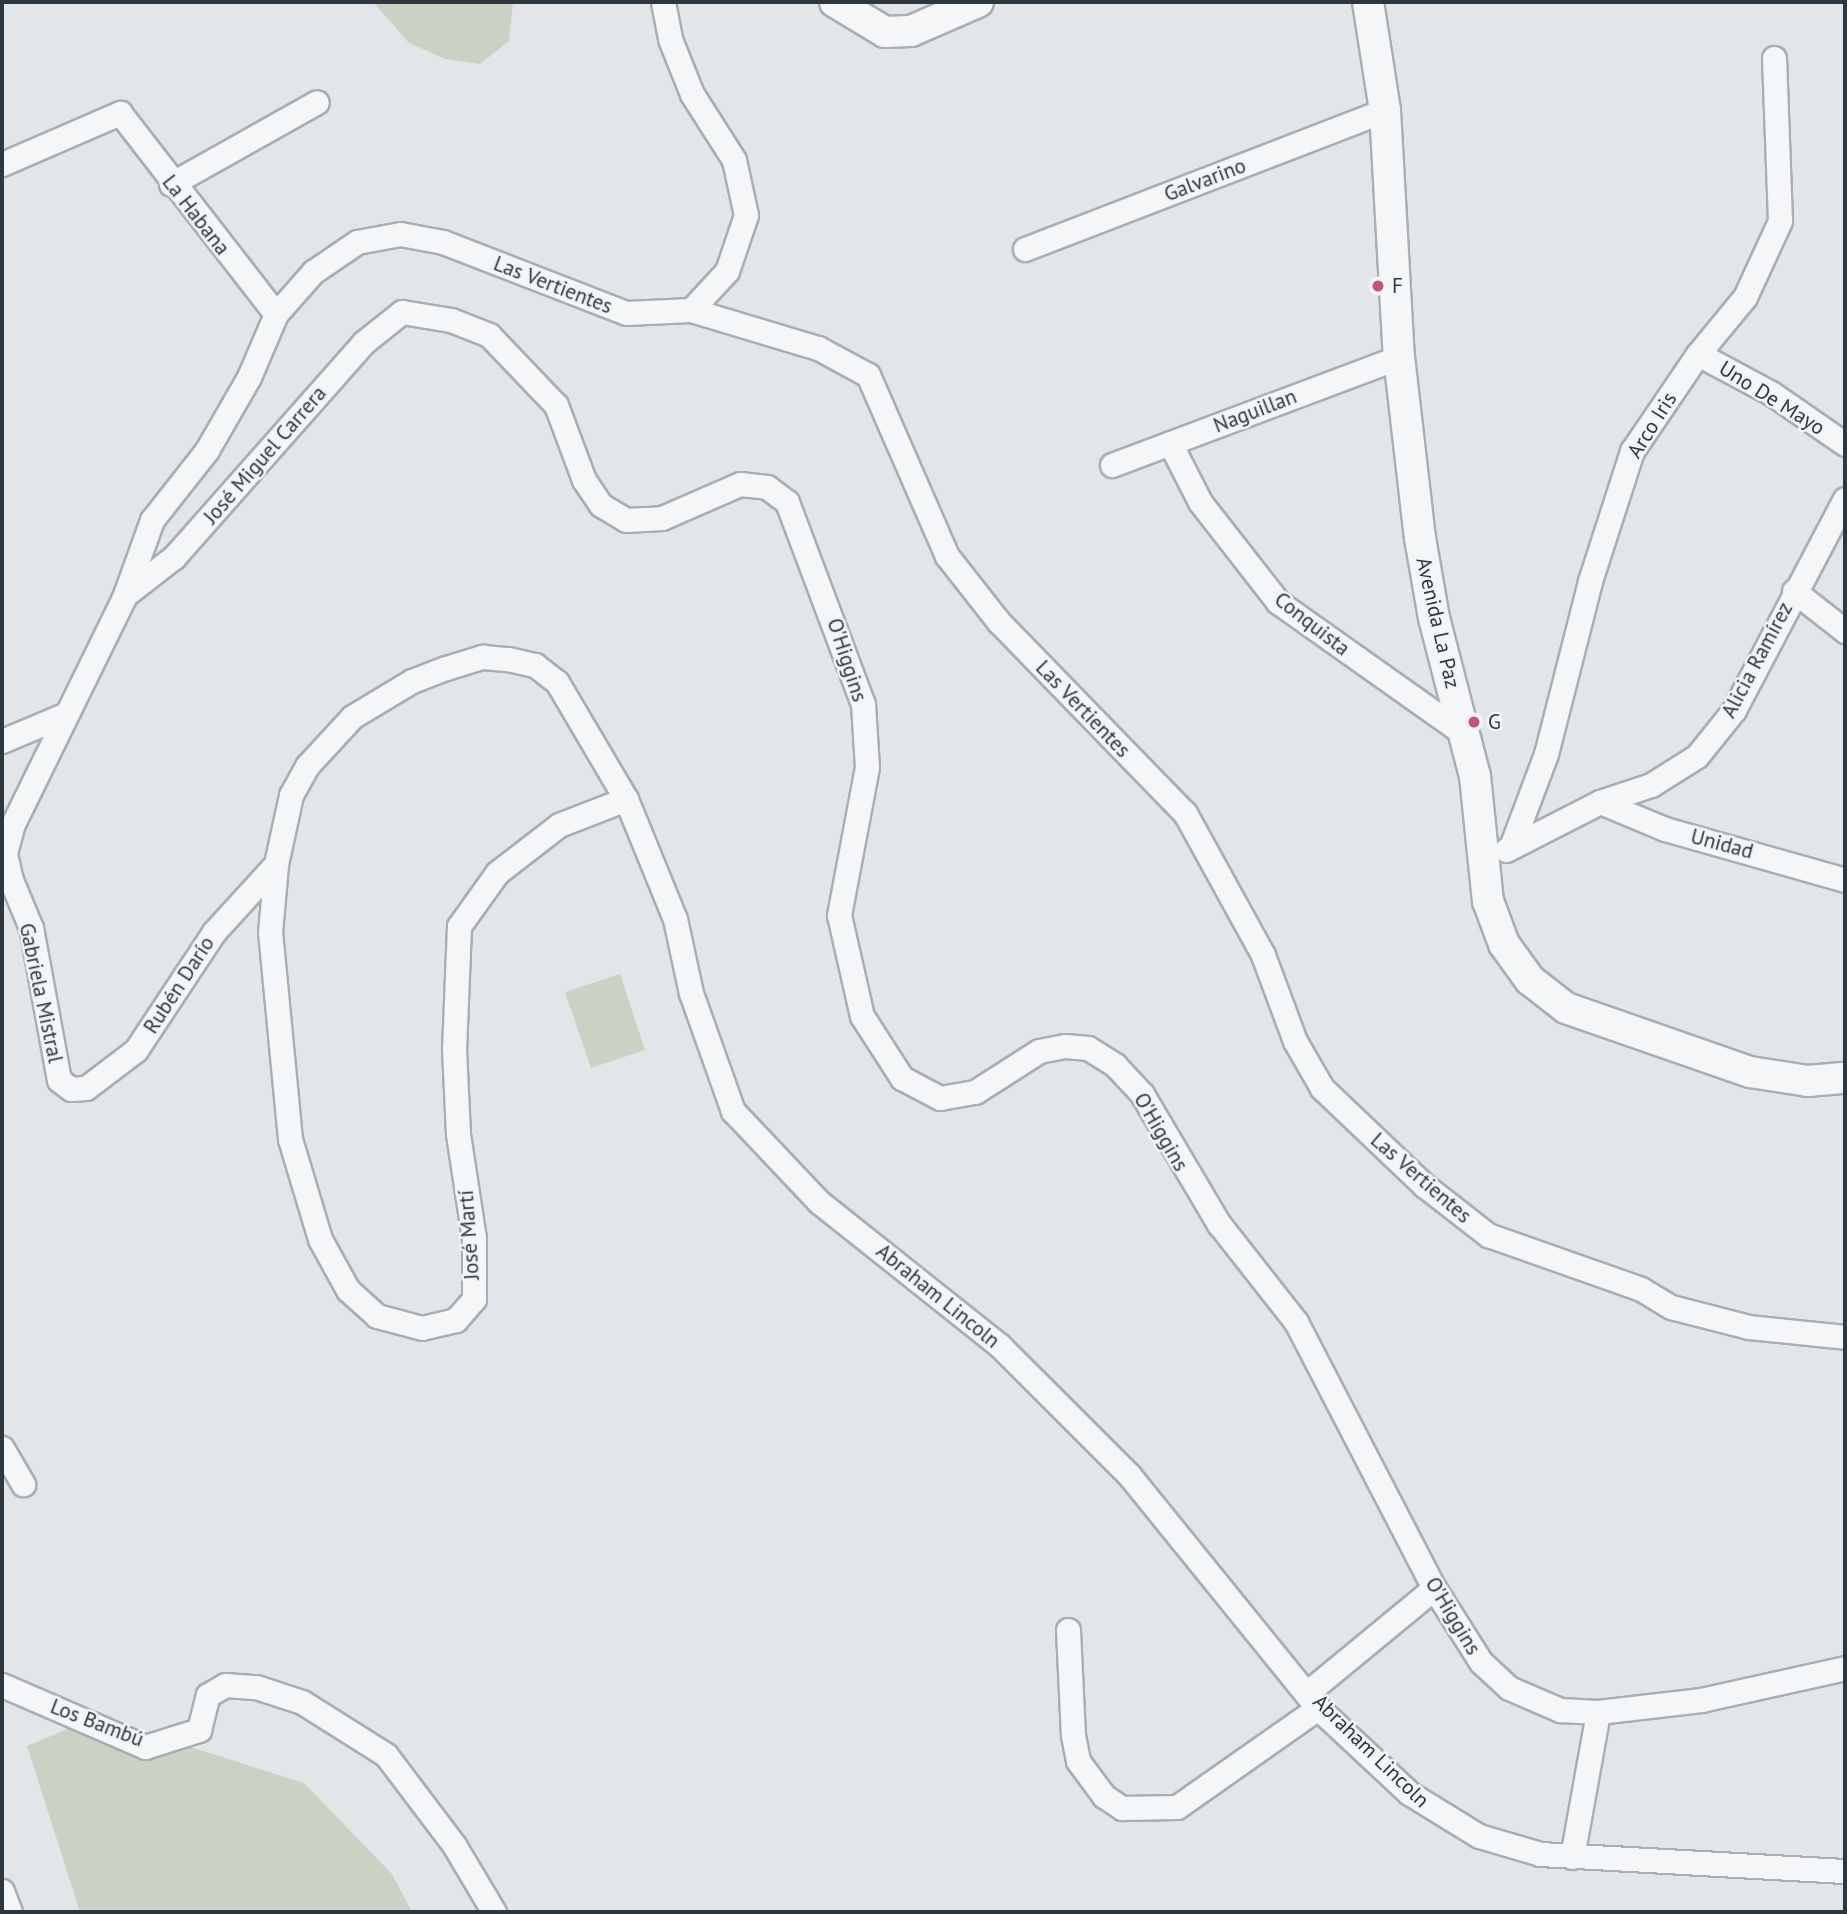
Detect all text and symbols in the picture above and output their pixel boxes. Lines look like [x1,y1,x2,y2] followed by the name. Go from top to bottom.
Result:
[1161,153,1249,207] street label: Galvarino
[157,170,235,260] street label: La Habana
[490,251,616,319] street label: Las Vertientes
[1392,273,1403,299] place label: F
[1370,278,1386,294] marker: F
[1714,356,1830,440] street label: Uno De Mayo
[198,381,332,529] street label: José Miguel Carrera
[1210,384,1300,438] street label: Naguillan
[1622,387,1682,463] street label: Arco Iris
[1411,555,1465,691] street label: Avenida La Paz
[1269,587,1355,661] street label: Conquista
[1716,598,1798,722] street label: Alicia Ramírez
[822,615,872,705] street label: O'Higgins
[1030,655,1136,763] street label: Las Vertientes
[1488,709,1501,735] place label: G
[1466,714,1482,730] marker: G
[1688,824,1756,864] street label: Unidad
[14,921,68,1065] street label: Gabriela Mistral
[138,932,220,1038] street label: Rubén Darío
[1129,1088,1193,1176] street label: O'Higgins
[1365,1127,1477,1229] street label: Las Vertientes
[453,1189,485,1281] street label: José Martí
[871,1239,1005,1353] street label: Abraham Lincoln
[1420,1573,1486,1659] street label: O'Higgins
[1308,1689,1434,1813] street label: Abraham Lincoln
[47,1694,147,1752] street label: Los Bambú

